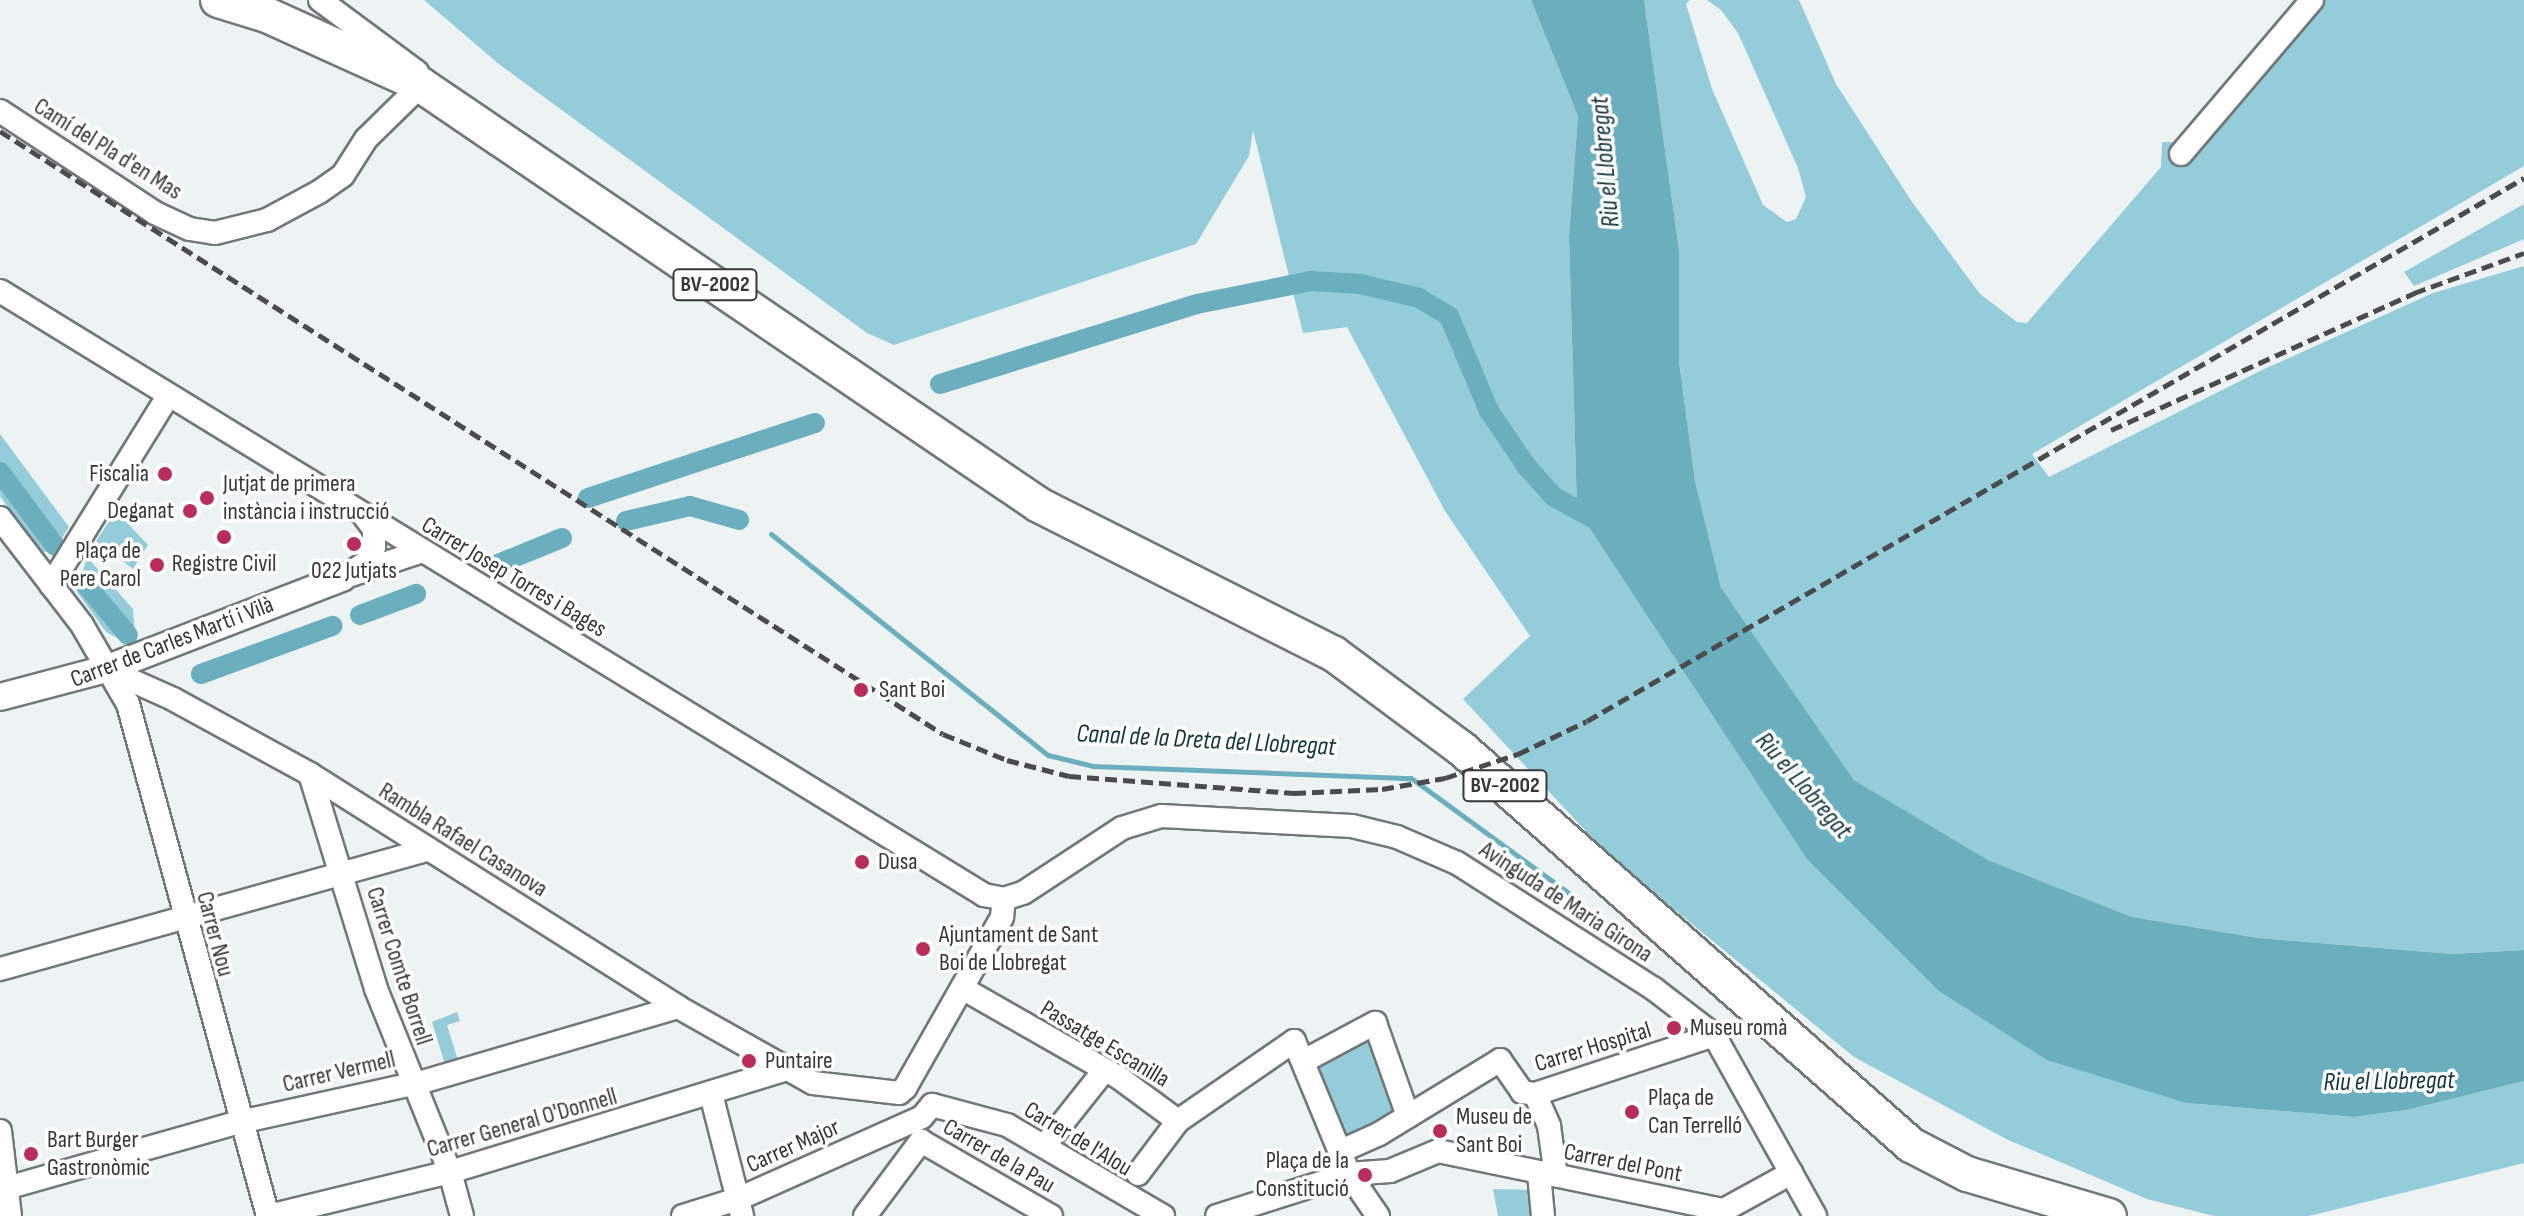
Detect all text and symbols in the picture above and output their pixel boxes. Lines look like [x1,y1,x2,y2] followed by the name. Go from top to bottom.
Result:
[29,92,187,206] street label: Camí del Pla d'en Mas
[1585,95,1627,229] water label: Riu el Llobregat
[671,267,759,303] road number: BV-2002
[89,460,149,488] place label: Fiscalia
[156,465,174,483] marker: Fiscalia
[223,470,390,526] place label: Jutjat de primera instància i instrucció
[198,489,216,507] marker: Jutjat de primera instància i instrucció
[107,497,174,525] place label: Deganat
[181,502,199,520] marker: Deganat
[416,510,612,644] street label: Carrer Josep Torres i Bages
[215,528,233,546] marker: Registre Civil
[345,535,363,553] marker: 022 Jutjats
[60,537,141,593] place label: Plaça de Pere Carol
[172,550,276,578] place label: Registre Civil
[148,556,166,574] marker: Plaça de Pere Carol
[311,557,397,585] place label: 022 Jutjats
[66,590,278,694] street label: Carrer de Carles Martí i Vilà
[879,676,945,704] place label: Sant Boi
[850,679,872,701] marker: Sant Boi
[1075,719,1337,763] water label: Canal de la Dreta del Llobregat
[1748,726,1858,846] water label: Riu el Llobregat
[1461,768,1549,804] road number: BV-2002
[373,777,553,903] street label: Rambla Rafael Casanova
[1474,835,1658,969] street label: Avinguda de Maria Girona
[878,848,918,876] place label: Dusa
[853,853,871,871] marker: Dusa
[360,883,438,1049] street label: Carrer Comte Borrell
[190,889,240,979] street label: Carrer Nou
[939,921,1098,977] place label: Ajuntament de Sant Boi de Llobregat
[914,940,932,958] marker: Ajuntament de Sant Boi de Llobregat
[1035,994,1175,1094] street label: Passatge Escanilla
[1690,1014,1788,1042] place label: Museu romà
[1531,1016,1655,1078] street label: Carrer Hospital
[1665,1019,1683,1037] marker: Museu romà
[280,1045,398,1099] street label: Carrer Vermell
[765,1047,833,1075] place label: Puntaire
[740,1052,758,1070] marker: Puntaire
[2323,1065,2455,1099] water label: Riu el Llobregat
[424,1082,620,1164] street label: Carrer General O'Donnell
[1648,1084,1742,1140] place label: Plaça de Can Terrelló
[1019,1096,1137,1182] street label: Carrer de l'Alou
[1456,1103,1532,1159] place label: Museu de Sant Boi
[1623,1103,1641,1121] marker: Plaça de Can Terrelló
[938,1112,1060,1200] street label: Carrer de la Pau
[742,1113,844,1179] street label: Carrer Major
[1431,1122,1449,1140] marker: Museu de Sant Boi
[47,1126,150,1182] place label: Bart Burger Gastronòmic
[1561,1137,1685,1189] street label: Carrer del Pont
[22,1145,40,1163] marker: Bart Burger Gastronòmic
[1256,1147,1349,1203] place label: Plaça de la Constitució
[1356,1166,1374,1184] marker: Plaça de la Constitució

